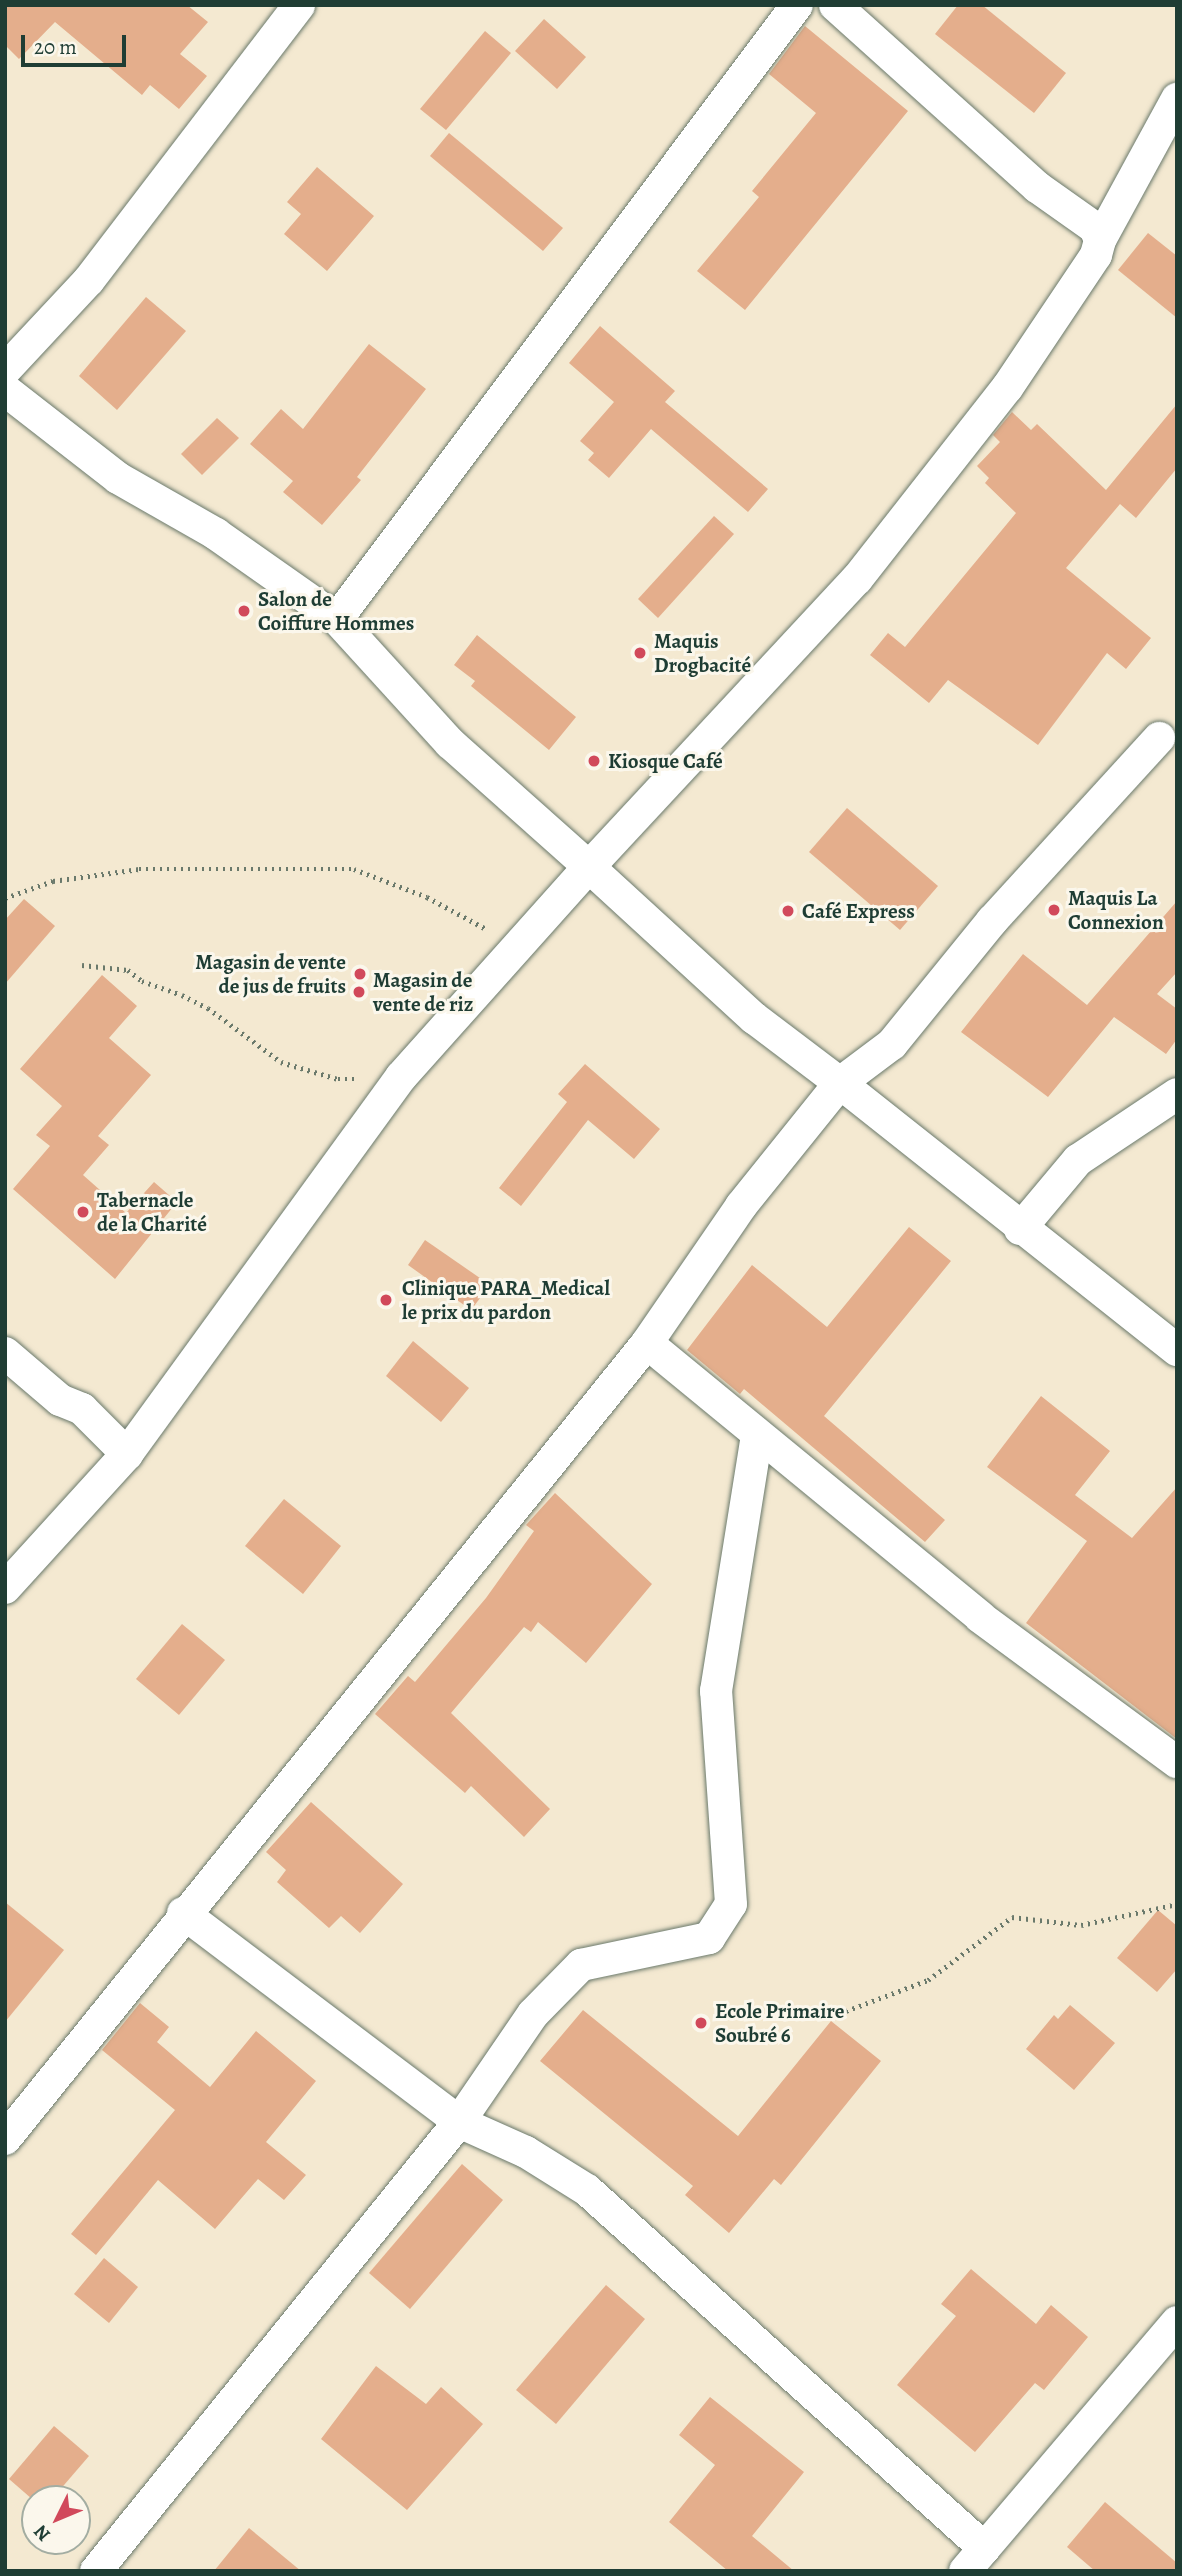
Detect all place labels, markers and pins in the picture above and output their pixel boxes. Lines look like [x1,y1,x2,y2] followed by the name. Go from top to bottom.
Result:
[258,586,414,636] place label: Salon de Coiffure Hommes
[236,603,252,619] marker: Salon de Coiffure Hommes
[654,628,751,678] place label: Maquis Drogbacité
[632,645,648,661] marker: Maquis Drogbacité
[608,748,723,774] place label: Kiosque Café
[586,753,602,769] marker: Kiosque Café
[1068,885,1164,935] place label: Maquis La Connexion
[802,898,915,924] place label: Café Express
[1046,902,1062,918] marker: Maquis La Connexion
[780,903,796,919] marker: Café Express
[195,949,346,999] place label: Magasin de vente de jus de fruits
[352,966,368,982] marker: Magasin de vente de jus de fruits
[373,967,473,1017] place label: Magasin de vente de riz
[351,984,367,1000] marker: Magasin de vente de riz
[97,1187,207,1237] place label: Tabernacle de la Charité
[75,1204,91,1220] marker: Tabernacle de la Charité
[402,1275,610,1325] place label: Clinique PARA_Medical le prix du pardon
[376,1290,396,1310] marker: Clinique PARA_Medical le prix du pardon
[715,1998,844,2048] place label: Ecole Primaire Soubré 6
[693,2015,709,2031] marker: Ecole Primaire Soubré 6

